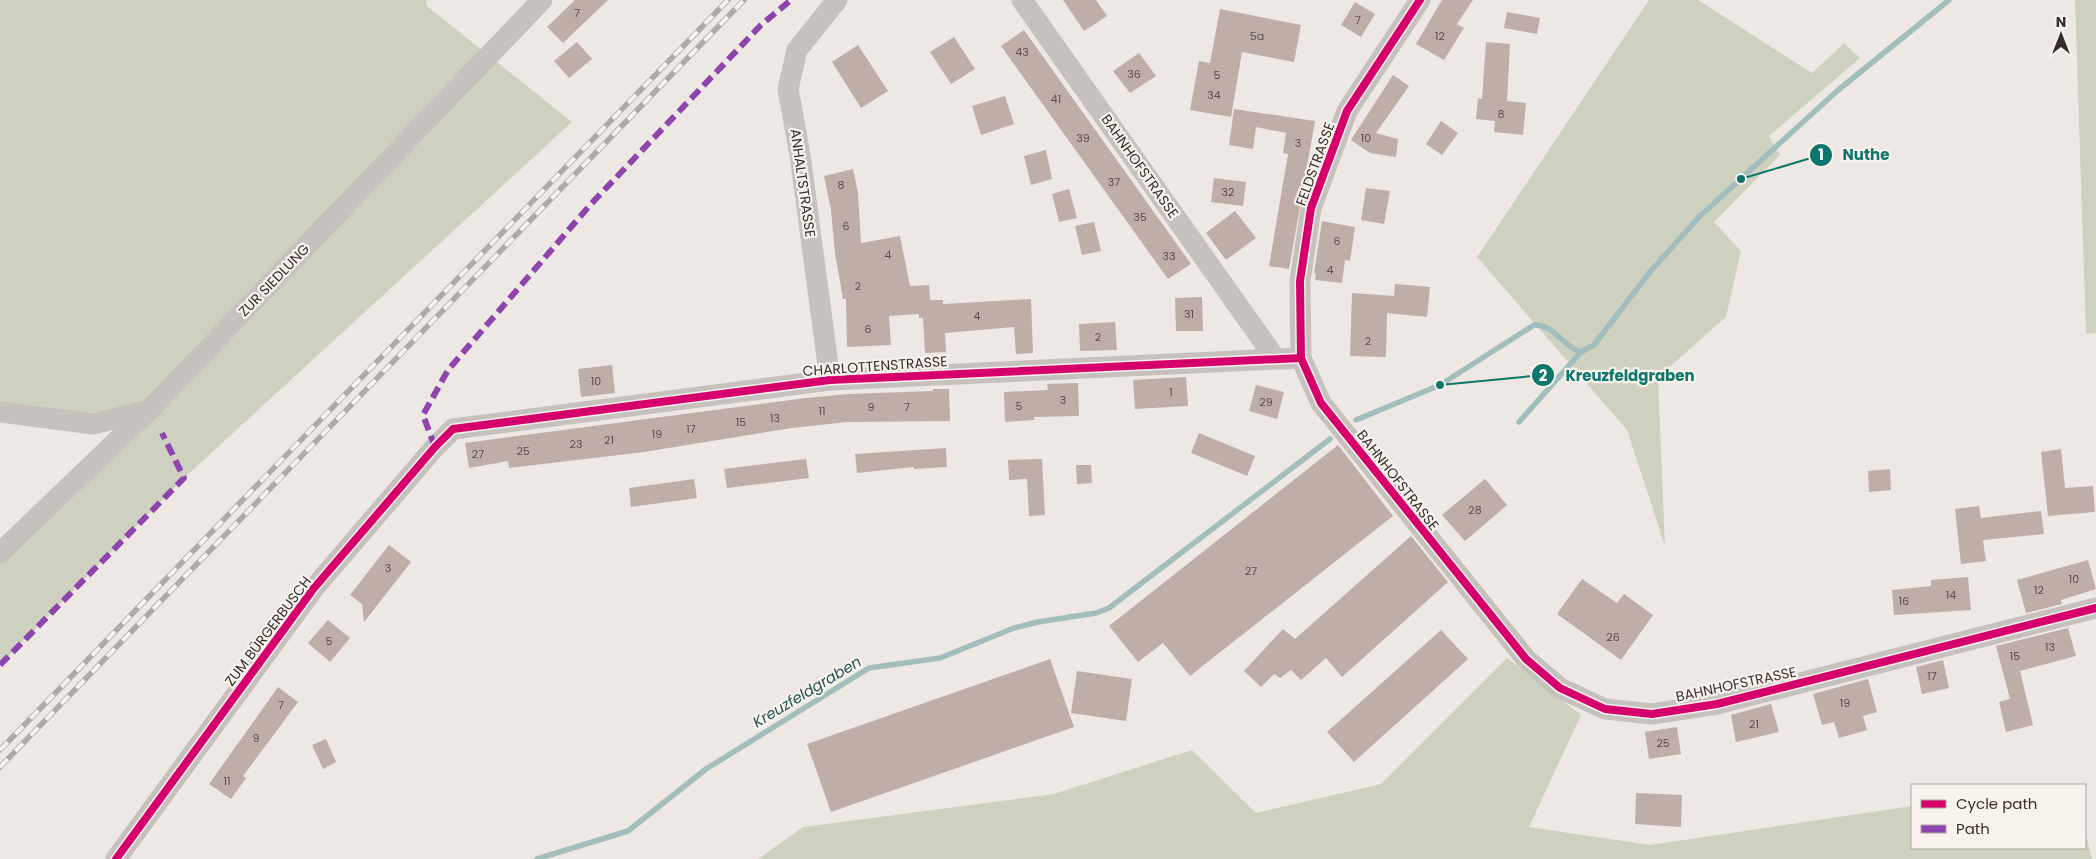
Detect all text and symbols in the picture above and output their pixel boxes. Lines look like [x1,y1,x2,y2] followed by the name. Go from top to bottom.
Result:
[574,5,580,21] house number: 7
[2036,10,2086,60] north arrow
[1355,12,1361,28] house number: 7
[2056,12,2066,32] text: N
[1250,28,1264,44] house number: 5a
[1435,28,1445,44] house number: 12
[1015,44,1029,60] house number: 43
[1127,66,1141,82] house number: 36
[1214,67,1221,83] house number: 5
[1207,87,1221,103] house number: 34
[1051,91,1061,107] house number: 41
[1498,106,1505,122] house number: 8
[1097,110,1183,222] street label: BAHNHOFSTRASSE
[1291,119,1339,209] street label: FELDSTRASSE
[785,127,821,239] street label: ANHALTSTRASSE
[1076,130,1090,146] house number: 39
[1361,130,1371,146] house number: 10
[1295,135,1301,151] house number: 3
[1808,140,1900,170] callout: Nuthe
[1818,144,1824,165] text: 1
[1843,144,1889,165] text: Nuthe
[1108,174,1120,190] house number: 37
[838,177,845,193] house number: 8
[1222,184,1234,200] house number: 32
[1133,209,1147,225] house number: 35
[843,218,850,234] house number: 6
[1334,233,1341,249] house number: 6
[234,239,314,321] street label: ZUR SIEDLUNG
[885,247,892,263] house number: 4
[1163,248,1175,264] house number: 33
[1327,262,1334,278] house number: 4
[855,278,861,294] house number: 2
[1184,306,1194,322] house number: 31
[974,308,981,324] house number: 4
[865,321,872,337] house number: 6
[1095,329,1101,345] house number: 2
[1365,333,1371,349] house number: 2
[802,351,948,381] street label: CHARLOTTENSTRASSE
[1531,360,1705,390] callout: Kreuzfeldgraben
[1539,365,1548,386] text: 2
[1565,365,1695,386] text: Kreuzfeldgraben
[591,373,601,389] house number: 10
[1169,384,1173,400] house number: 1
[1060,392,1066,408] house number: 3
[1259,394,1273,410] house number: 29
[1016,398,1023,414] house number: 5
[868,399,875,415] house number: 9
[904,399,910,415] house number: 7
[818,403,826,419] house number: 11
[770,410,780,426] house number: 13
[736,414,746,430] house number: 15
[686,421,696,437] house number: 17
[652,426,662,442] house number: 19
[1352,426,1444,534] street label: BAHNHOFSTRASSE
[604,432,614,448] house number: 21
[570,436,582,452] house number: 23
[516,443,530,459] house number: 25
[472,446,484,462] house number: 27
[1468,502,1482,518] house number: 28
[385,560,391,576] house number: 3
[1245,563,1257,579] house number: 27
[2069,571,2079,587] house number: 10
[220,572,316,690] street label: ZUM BÜRGERBUSCH
[2034,582,2044,598] house number: 12
[1946,587,1956,603] house number: 14
[1899,593,1909,609] house number: 16
[1606,629,1620,645] house number: 26
[326,633,333,649] house number: 5
[2045,639,2055,655] house number: 13
[2010,648,2020,664] house number: 15
[748,651,865,732] water label: Kreuzfeldgraben
[1674,661,1798,707] street label: BAHNHOFSTRASSE
[1927,668,1937,684] house number: 17
[1840,695,1850,711] house number: 19
[278,697,284,713] house number: 7
[1749,716,1759,732] house number: 21
[253,730,260,746] house number: 9
[1656,735,1670,751] house number: 25
[223,773,231,789] house number: 11
[1911,784,2086,849] legend
[1956,793,2037,814] text: Cycle path
[1956,818,1990,839] text: Path

